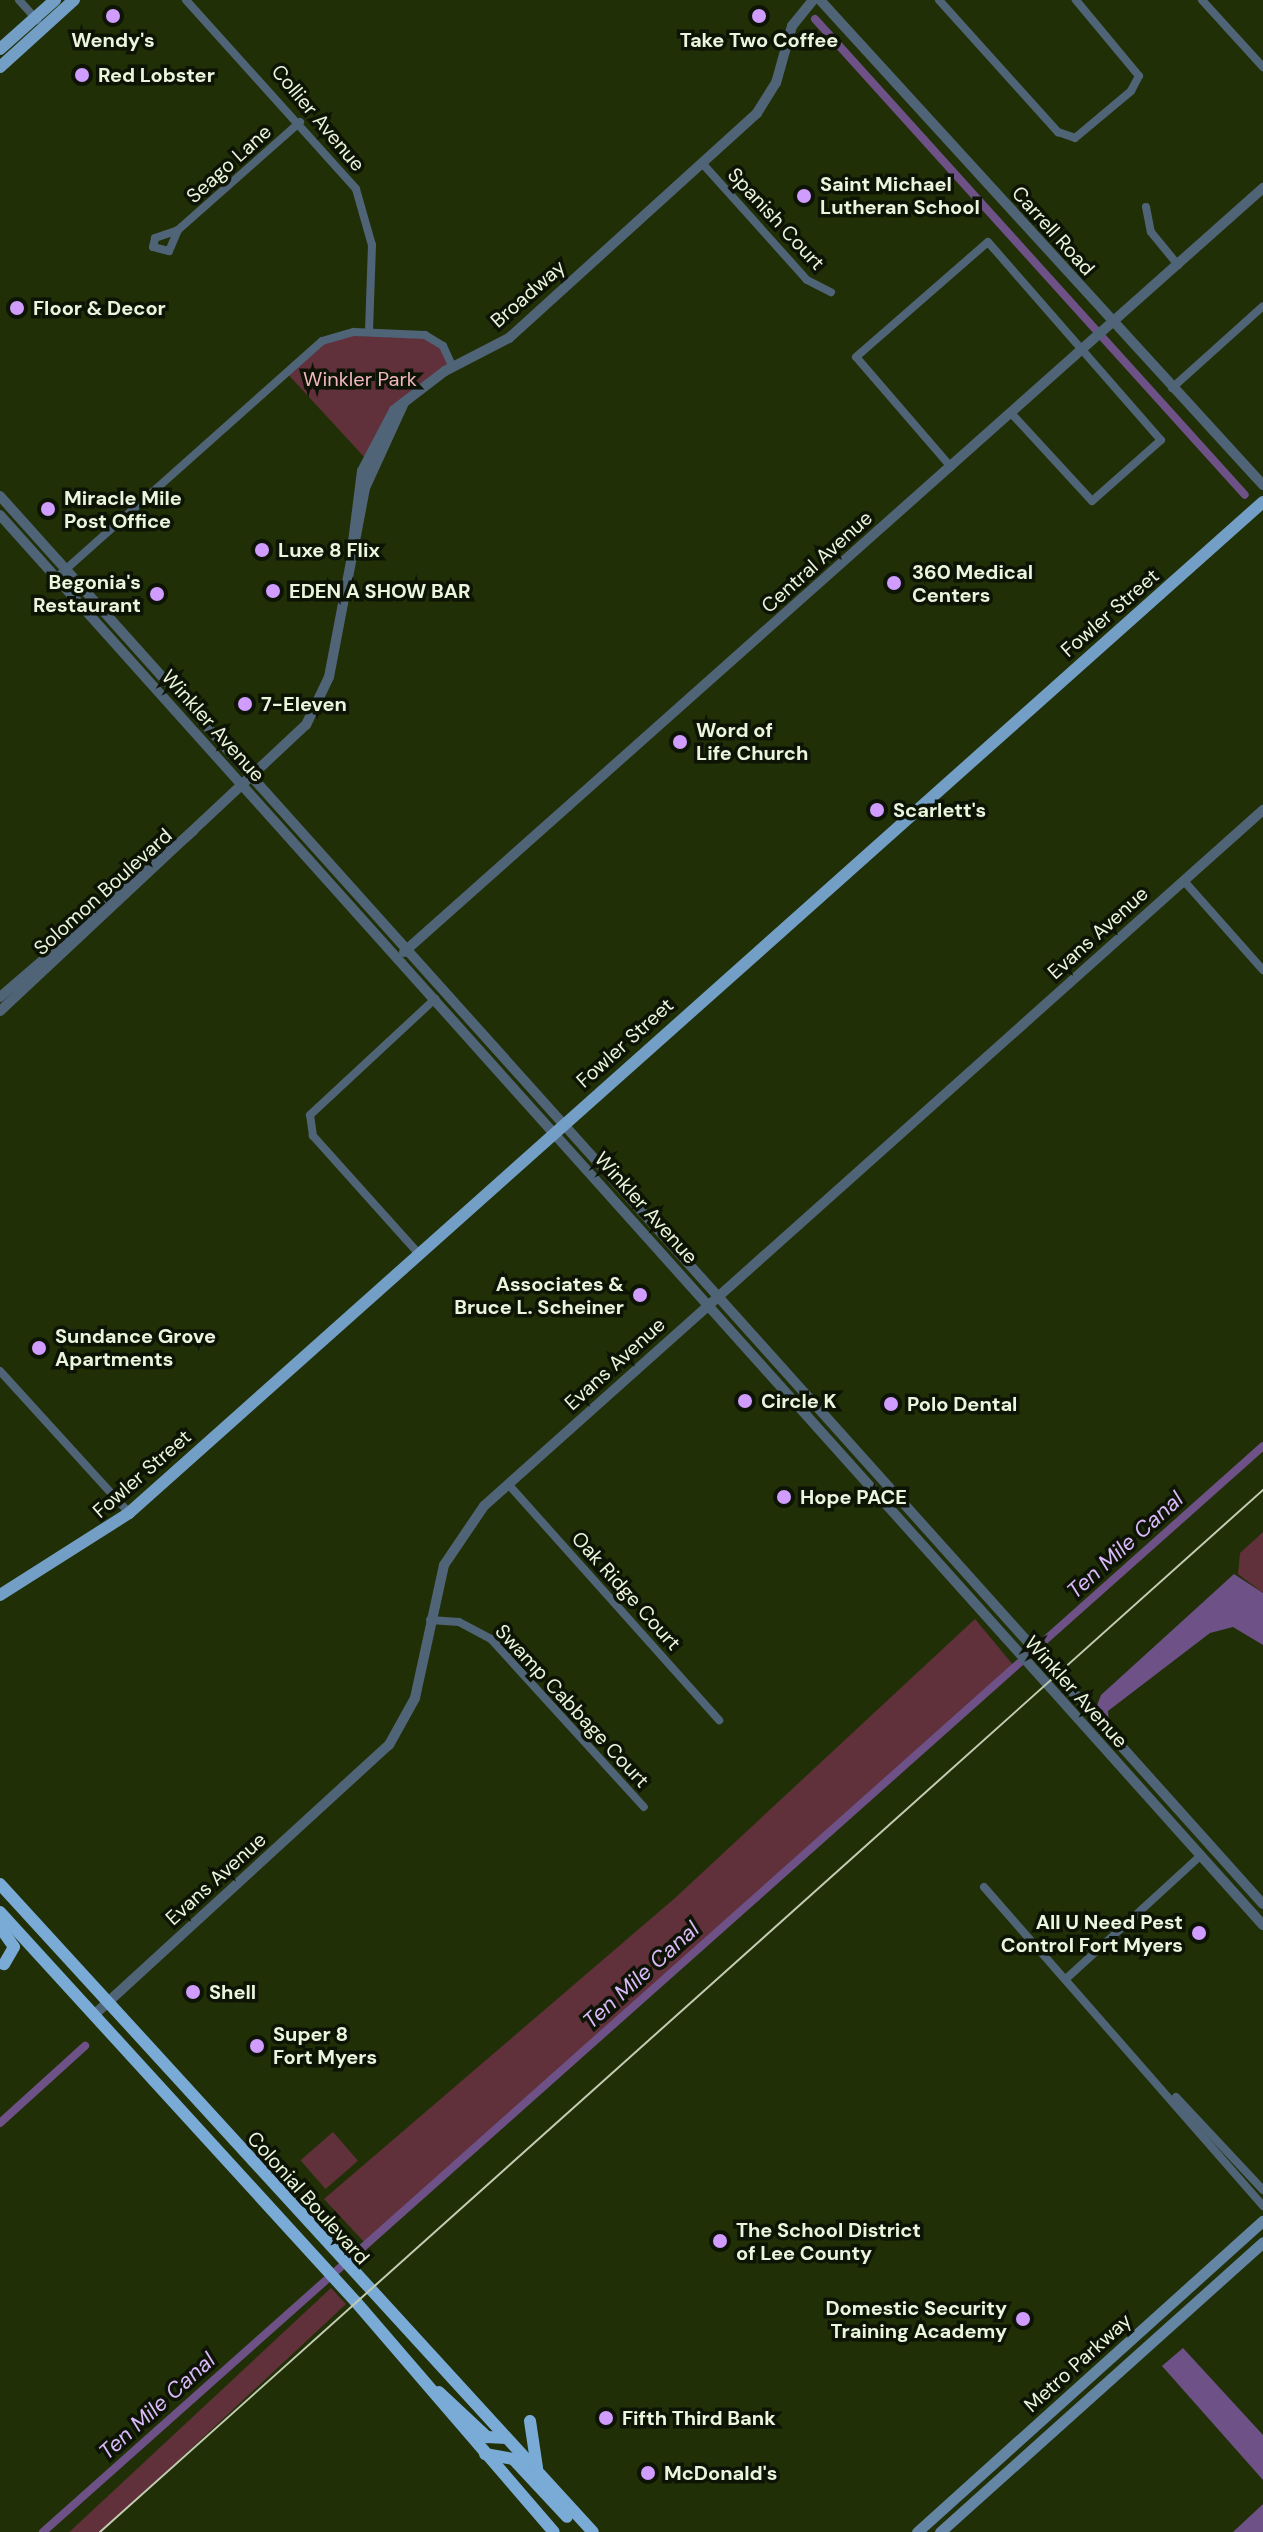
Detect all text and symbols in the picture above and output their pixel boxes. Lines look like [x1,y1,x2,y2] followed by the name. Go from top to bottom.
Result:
[104,7,122,25] marker: Wendy's
[750,7,768,25] marker: Take Two Coffee
[71,28,155,52] place label: Wendy's
[680,28,838,52] place label: Take Two Coffee
[266,60,370,176] street label: Collier Avenue
[98,63,215,87] place label: Red Lobster
[73,66,91,84] marker: Red Lobster
[182,120,276,208] street label: Seago Lane
[723,163,829,275] street label: Spanish Court
[820,172,980,219] place label: Saint Michael Lutheran School
[1007,181,1099,281] street label: Carrell Road
[795,187,813,205] marker: Saint Michael Lutheran School
[486,255,570,333] street label: Broadway
[33,296,166,320] place label: Floor & Decor
[8,299,26,317] marker: Floor & Decor
[303,367,417,391] park label: Winkler Park
[64,486,182,533] place label: Miracle Mile Post Office
[39,500,57,518] marker: Miracle Mile Post Office
[757,506,877,618] street label: Central Avenue
[278,538,380,562] place label: Luxe 8 Flix
[253,541,271,559] marker: Luxe 8 Flix
[912,560,1033,607] place label: 360 Medical Centers
[1056,564,1164,662] street label: Fowler Street
[33,570,141,617] place label: Begonia's Restaurant
[883,572,905,594] marker: 360 Medical Centers
[289,579,471,603] place label: EDEN A SHOW BAR
[264,582,282,600] marker: EDEN A SHOW BAR
[148,585,166,603] marker: Begonia's Restaurant
[157,665,269,787] street label: Winkler Avenue
[261,692,347,716] place label: 7-Eleven
[236,695,254,713] marker: 7-Eleven
[696,718,808,765] place label: Word of Life Church
[671,733,689,751] marker: Word of Life Church
[893,798,986,822] place label: Scarlett's
[868,801,886,819] marker: Scarlett's
[29,824,177,960] street label: Solomon Boulevard
[1043,882,1153,984] street label: Evans Avenue
[572,993,678,1093] street label: Fowler Street
[590,1147,702,1269] street label: Winkler Avenue
[454,1272,624,1319] place label: Associates & Bruce L. Scheiner
[631,1286,649,1304] marker: Associates & Bruce L. Scheiner
[560,1313,670,1415] street label: Evans Avenue
[55,1324,216,1371] place label: Sundance Grove Apartments
[30,1339,48,1357] marker: Sundance Grove Apartments
[761,1389,837,1413] place label: Circle K
[736,1392,754,1410] marker: Circle K
[907,1392,1017,1416] place label: Polo Dental
[882,1395,900,1413] marker: Polo Dental
[88,1425,196,1523] street label: Fowler Street
[800,1485,907,1509] place label: Hope PACE
[1061,1486,1189,1604] water label: Ten Mile Canal
[775,1488,793,1506] marker: Hope PACE
[566,1527,686,1655] street label: Oak Ridge Court
[490,1619,654,1793] street label: Swamp Cabbage Court
[1020,1631,1132,1753] street label: Winkler Avenue
[161,1828,271,1930] street label: Evans Avenue
[1001,1910,1183,1957] place label: All U Need Pest Control Fort Myers
[577,1916,705,2034] water label: Ten Mile Canal
[1190,1924,1208,1942] marker: All U Need Pest Control Fort Myers
[209,1980,256,2004] place label: Shell
[184,1983,202,2001] marker: Shell
[273,2022,377,2069] place label: Super 8 Fort Myers
[248,2037,266,2055] marker: Super 8 Fort Myers
[242,2127,374,2269] street label: Colonial Boulevard
[736,2218,921,2265] place label: The School District of Lee County
[711,2232,729,2250] marker: The School District of Lee County
[825,2296,1007,2343] place label: Domestic Security Training Academy
[1019,2309,1137,2417] street label: Metro Parkway
[1014,2310,1032,2328] marker: Domestic Security Training Academy
[93,2347,221,2465] water label: Ten Mile Canal
[622,2406,776,2430] place label: Fifth Third Bank
[597,2409,615,2427] marker: Fifth Third Bank
[664,2461,777,2485] place label: McDonald's
[639,2464,657,2482] marker: McDonald's

